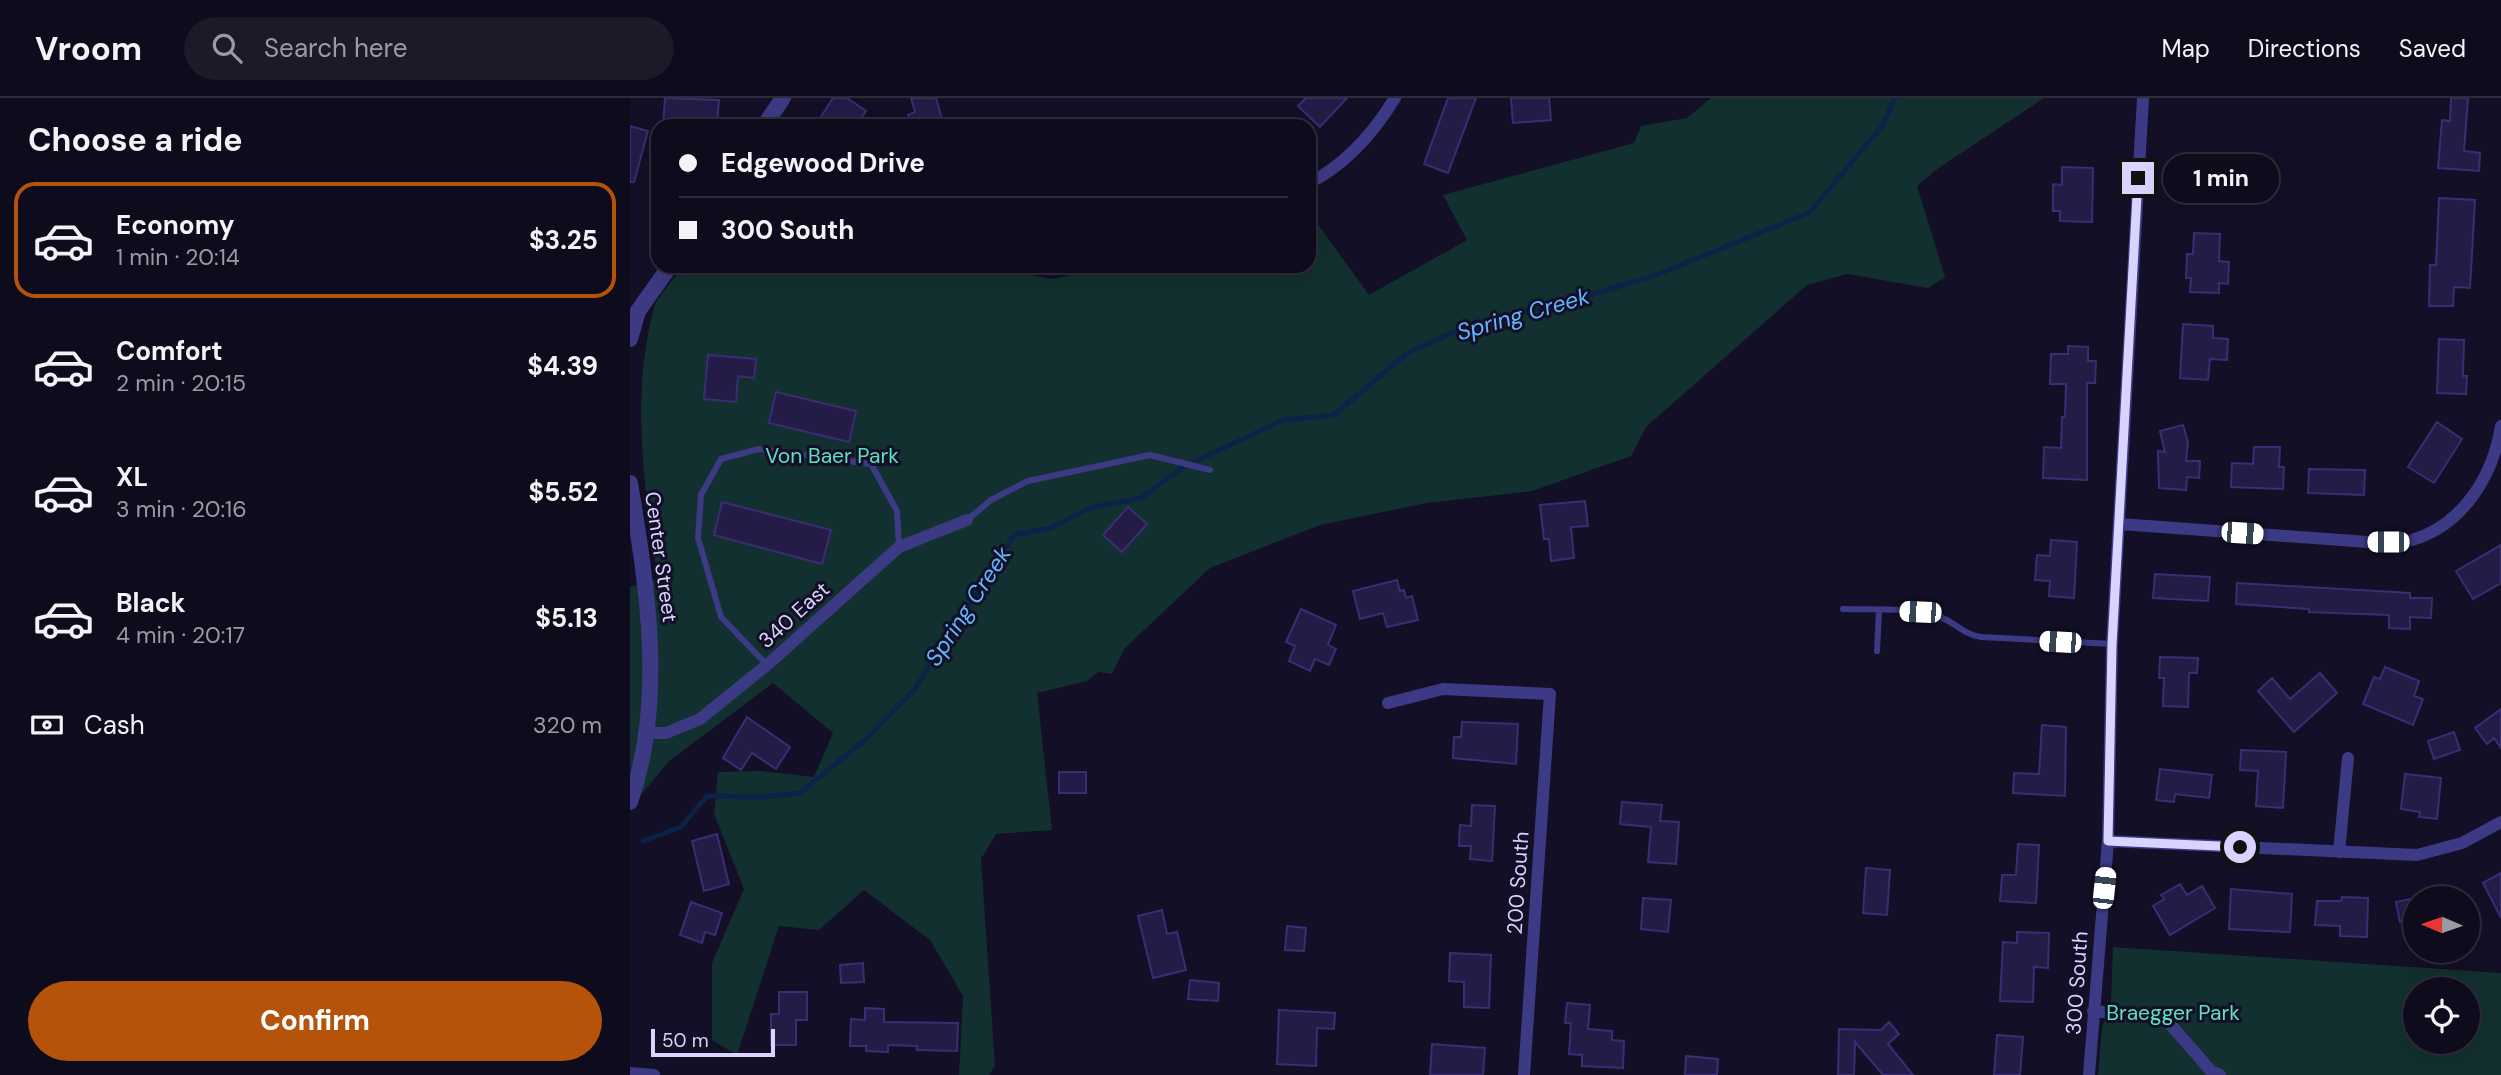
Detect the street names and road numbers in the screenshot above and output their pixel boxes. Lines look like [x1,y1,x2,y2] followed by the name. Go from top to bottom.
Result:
[638,490,684,624] street label: Center Street
[752,576,836,654] street label: 340 East
[1500,831,1536,935] street label: 200 South
[2059,930,2095,1036] street label: 300 South

